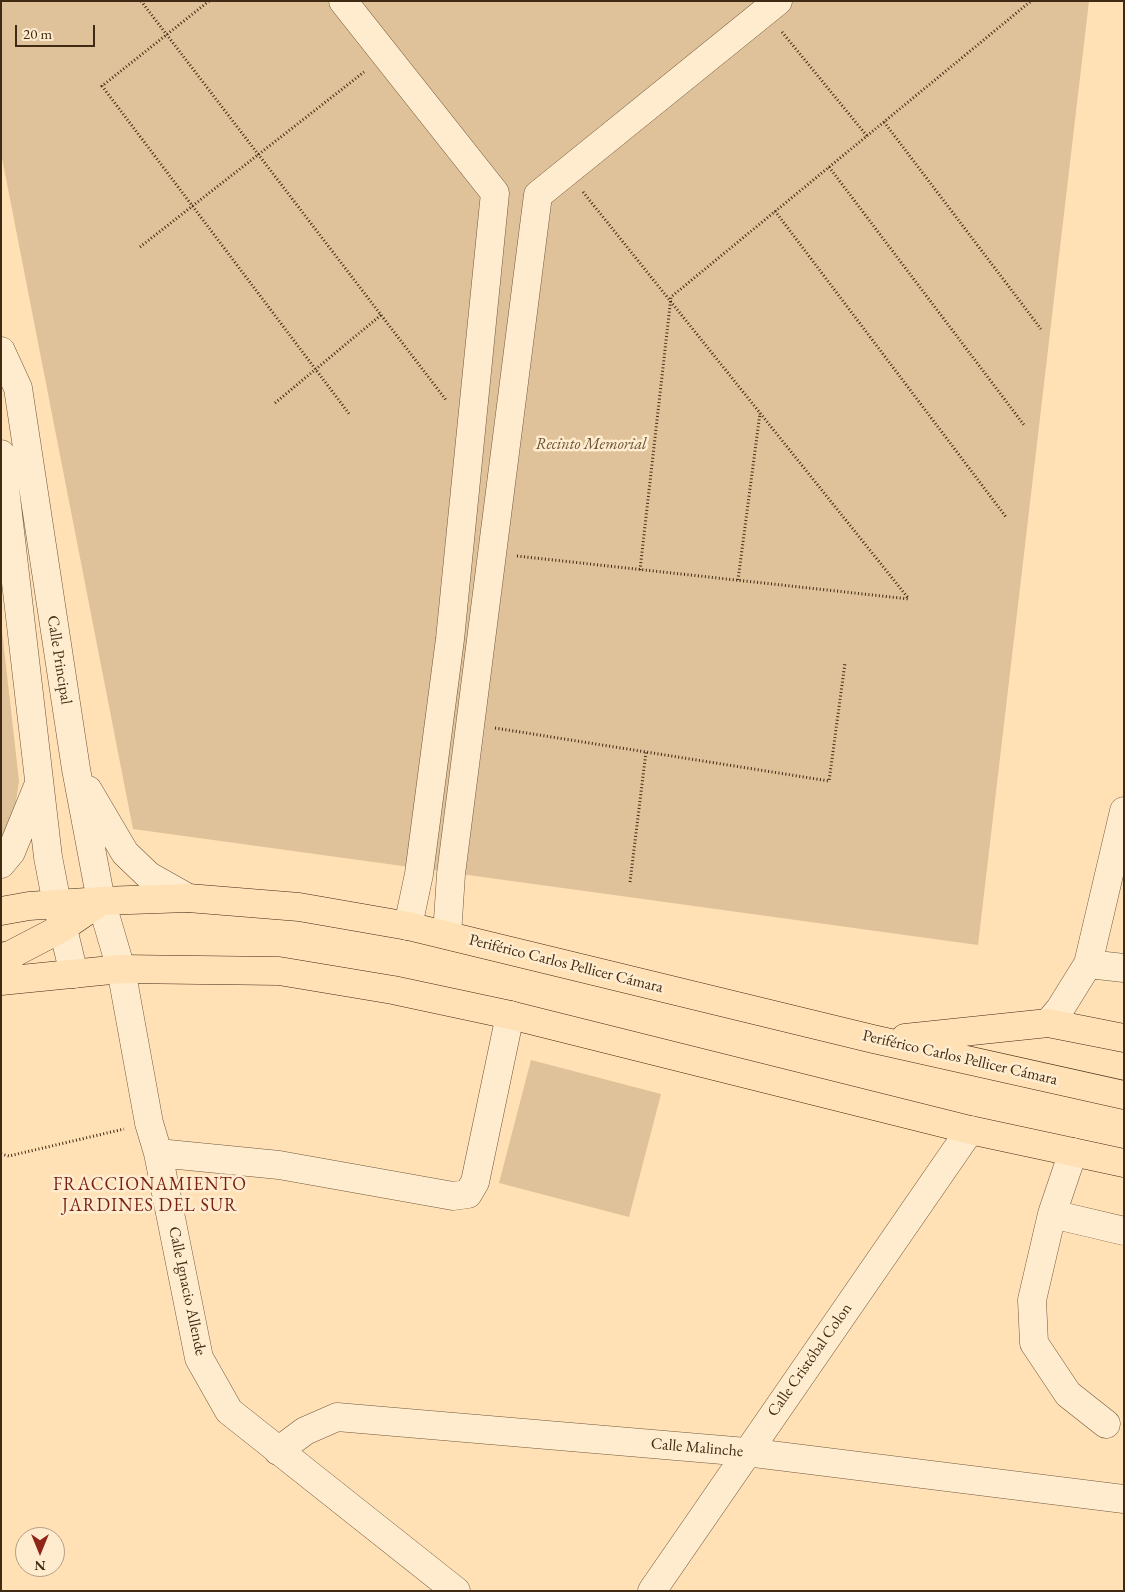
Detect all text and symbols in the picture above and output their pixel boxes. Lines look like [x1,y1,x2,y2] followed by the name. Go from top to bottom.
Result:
[18,15,98,47] scale bar
[23,24,52,43] text: 20 m
[535,435,647,455] park label: Recinto Memorial
[42,614,76,706] street label: Calle Principal
[467,931,665,997] street label: Periférico Carlos Pellicer Cámara
[861,1026,1059,1090] street label: Periférico Carlos Pellicer Cámara
[51,1174,249,1216] district label: FRACCIONAMIENTO JARDINES DEL SUR
[164,1225,210,1357] street label: Calle Ignacio Allende
[764,1300,856,1420] street label: Calle Cristóbal Colon
[650,1434,744,1462] street label: Calle Malinche
[15,1527,65,1577] north arrow
[34,1557,46,1575] text: N

